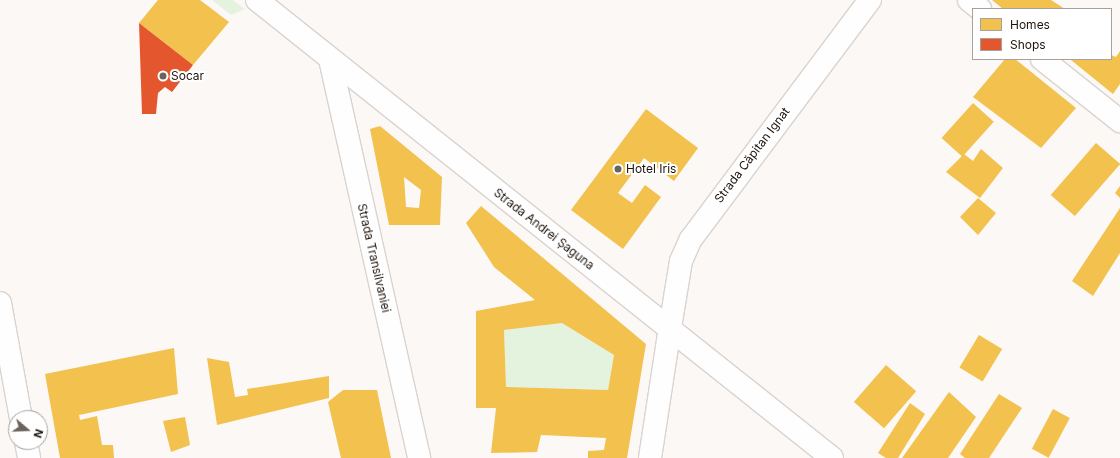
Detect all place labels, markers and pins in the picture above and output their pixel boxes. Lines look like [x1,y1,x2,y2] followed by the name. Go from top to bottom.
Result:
[171,69,204,83] place label: Socar
[158,71,168,81] marker: Socar
[626,162,676,176] place label: Hotel Iris
[613,164,623,174] marker: Hotel Iris

